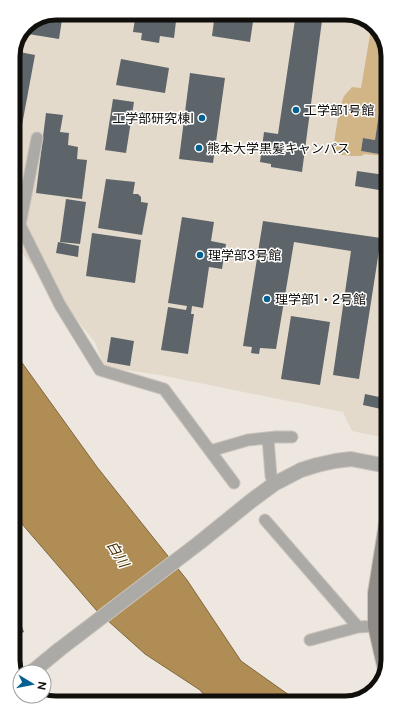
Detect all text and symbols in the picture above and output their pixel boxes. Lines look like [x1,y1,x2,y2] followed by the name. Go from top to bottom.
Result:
[304,103,374,118] place label: 工学部1号館
[291,105,301,115] marker: 工学部1号館
[112,111,194,126] place label: 工学部研究棟I
[197,113,207,123] marker: 工学部研究棟I
[207,141,350,156] place label: 熊本大学黒髪キャンパス
[194,143,204,153] marker: 熊本大学黒髪キャンパス
[208,248,281,263] place label: 理学部3号館
[195,250,205,260] marker: 理学部3号館
[275,292,366,307] place label: 理学部1・2号館
[262,294,272,304] marker: 理学部1・2号館
[104,538,133,572] water label: 白川
[12,664,52,704] north arrow
[35,680,49,691] text: N

